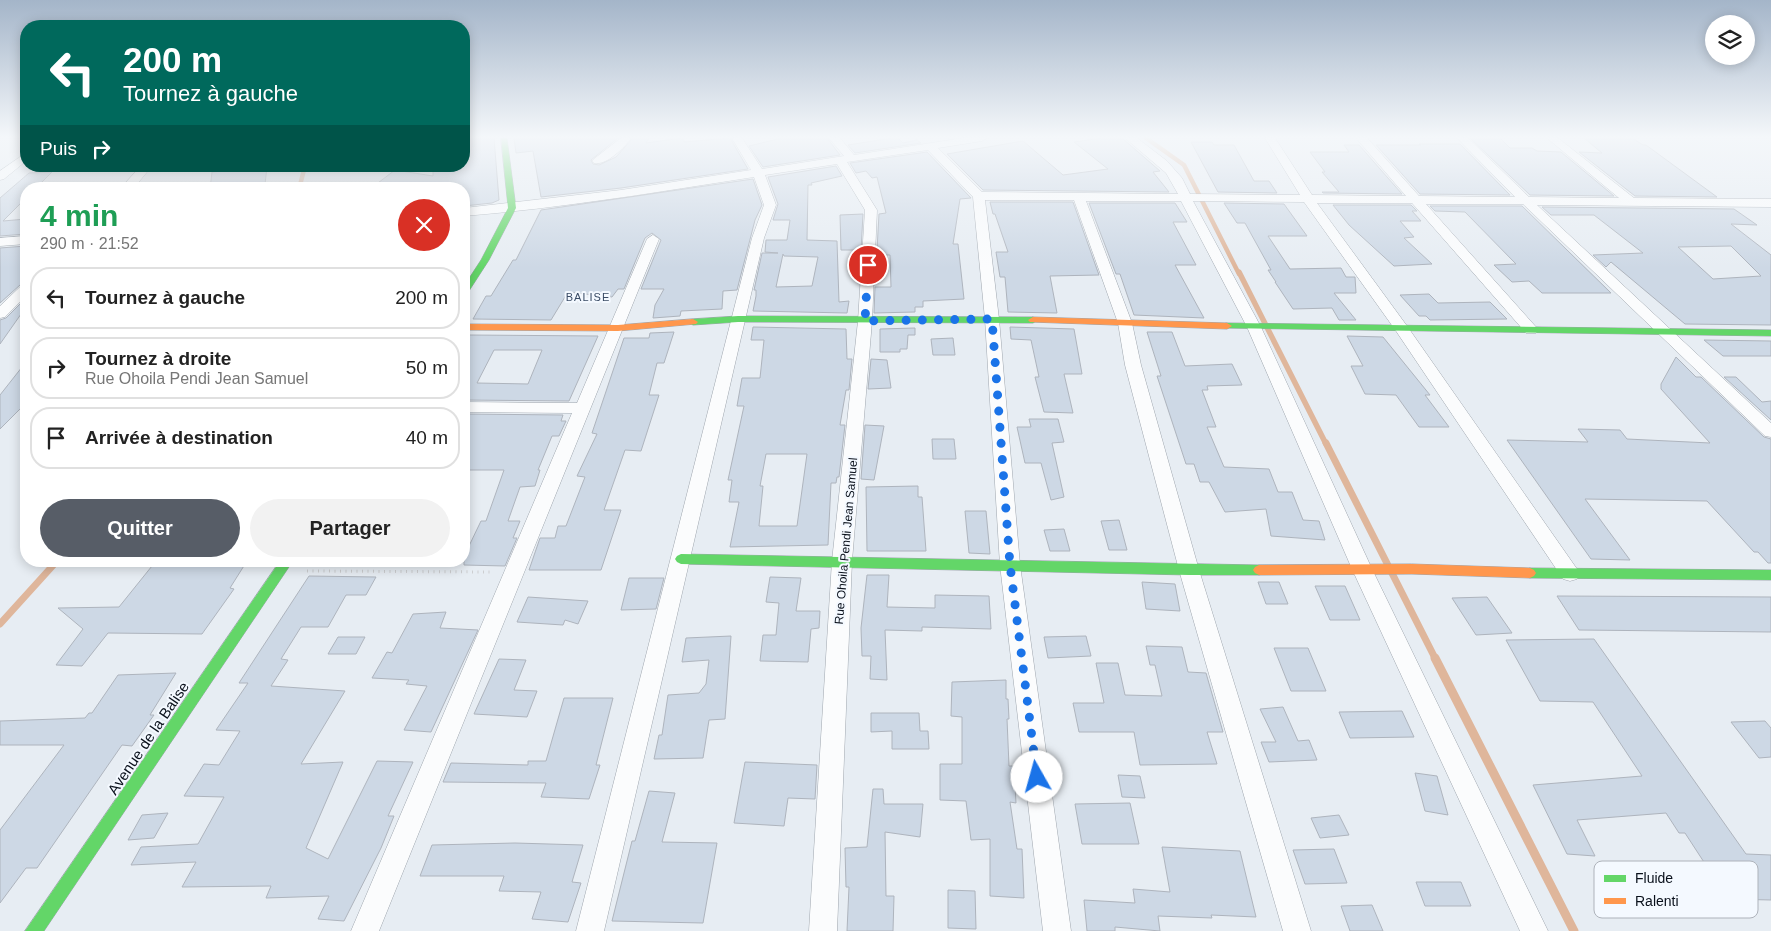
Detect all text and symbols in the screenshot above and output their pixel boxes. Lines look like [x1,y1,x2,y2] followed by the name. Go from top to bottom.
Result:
[1705,15,1755,65] map controls
[1705,15,1755,65] button: layers
[40,40,105,105] icon: left
[123,40,222,79] text: 200 m
[123,81,298,106] text: Tournez à gauche
[87,135,115,163] icon: right
[40,138,77,159] text: Puis
[40,199,118,232] text: 4 min
[398,199,450,251] button: close
[40,235,139,252] text: 290 m · 21:52
[847,244,889,286] pin
[854,251,882,279] icon: arrive
[42,284,70,312] icon: left
[85,287,245,308] text: Tournez à gauche
[395,287,448,308] text: 200 m
[566,291,610,303] district label: BALISE
[85,348,231,369] text: Tournez à droite
[42,354,70,382] icon: right
[406,357,448,378] text: 50 m
[85,370,308,387] text: Rue Ohoila Pendi Jean Samuel
[42,424,70,452] icon: arrive
[85,427,273,448] text: Arrivée à destination
[406,427,448,448] text: 40 m
[832,457,860,625] street label: Rue Ohoila Pendi Jean Samuel
[40,499,240,557] button: Quitter
[250,499,450,557] button: Partager
[104,678,192,798] street label: Avenue de la Balise
[1010,750,1062,802] position arrow
[1594,861,1758,918] legend
[1635,870,1673,886] text: Fluide
[1635,893,1679,909] text: Ralenti

